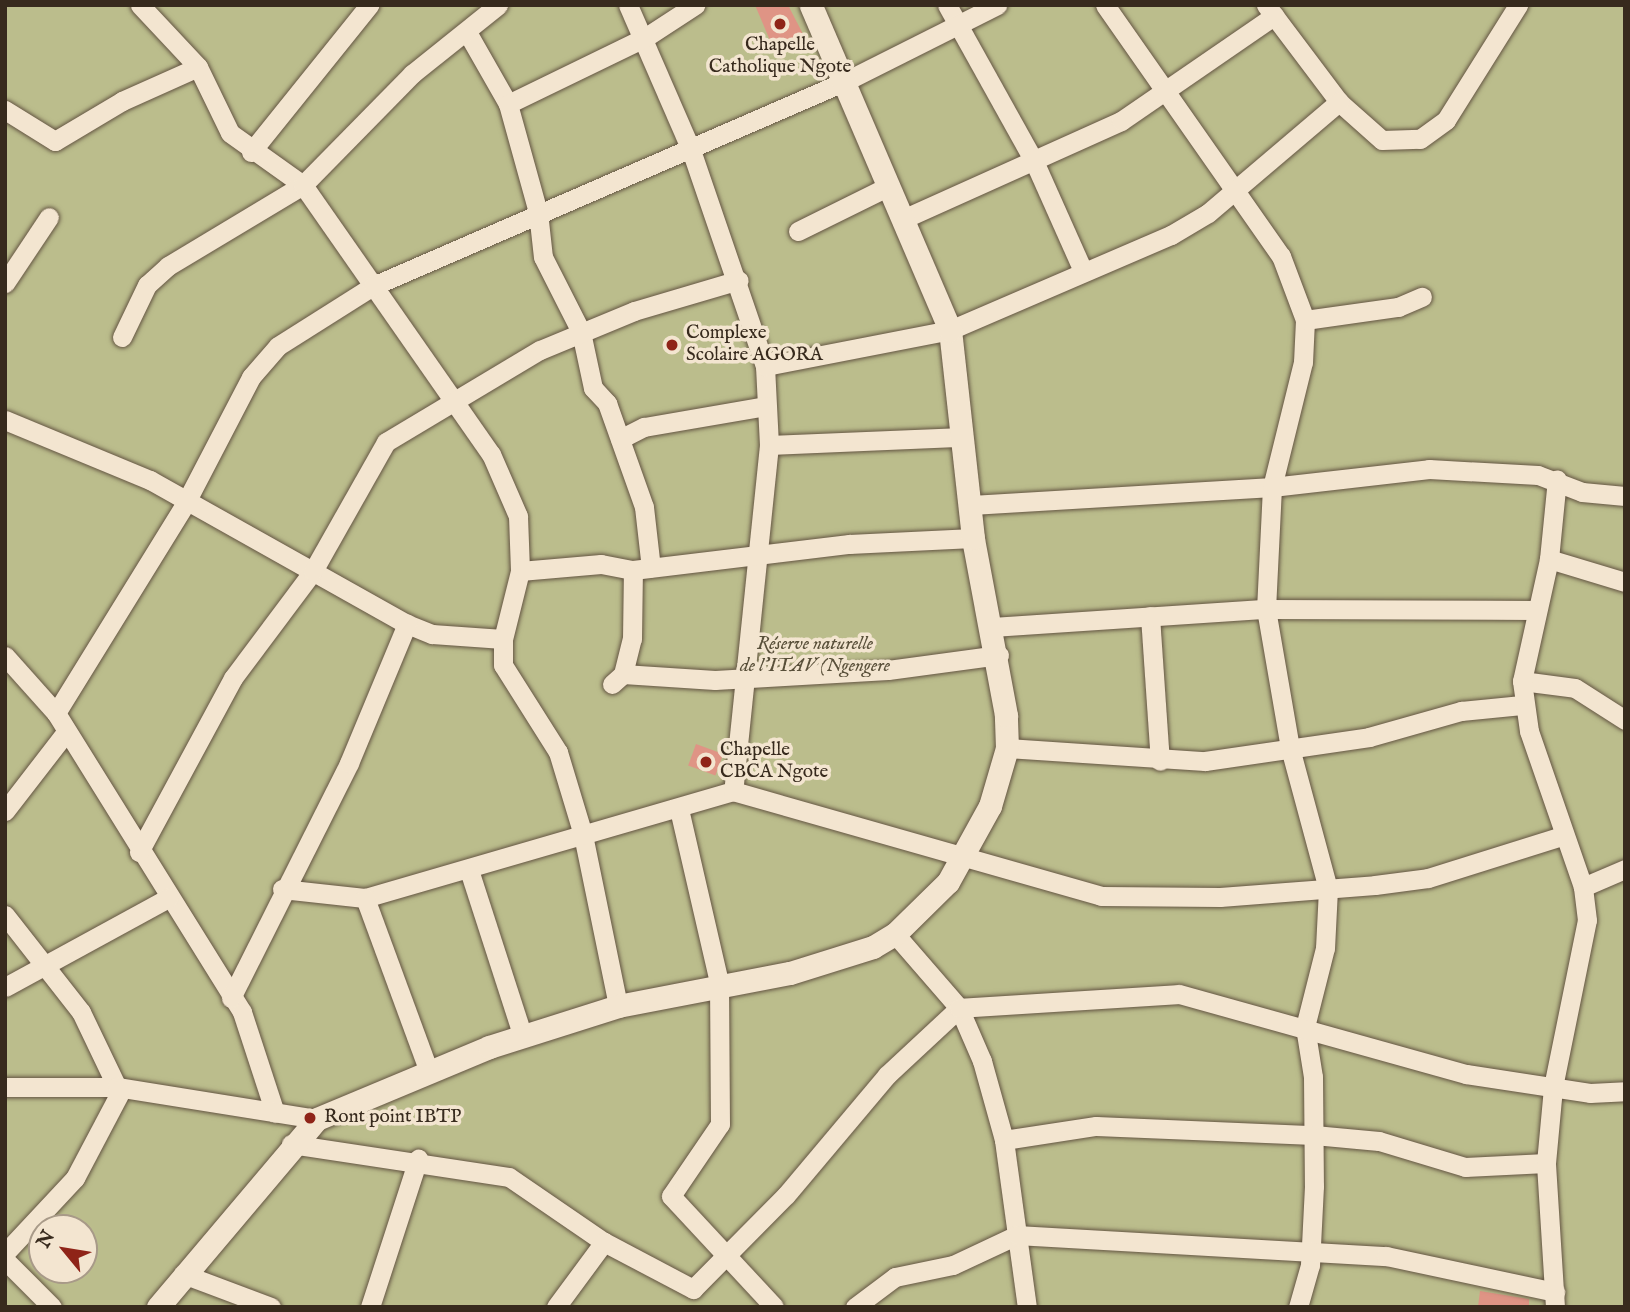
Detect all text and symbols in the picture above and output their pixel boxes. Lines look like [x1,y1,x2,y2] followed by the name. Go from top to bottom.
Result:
[772,16,788,32] marker: Chapelle Catholique Ngote
[709,35,851,79] place label: Chapelle Catholique Ngote
[686,323,823,367] place label: Complexe Scolaire AGORA
[664,337,680,353] marker: Complexe Scolaire AGORA
[740,634,890,678] park label: Réserve naturelle de l'ITAV (Ngengere
[720,740,828,784] place label: Chapelle CBCA Ngote
[698,754,714,770] marker: Chapelle CBCA Ngote
[324,1107,461,1129] place label: Ront point IBTP
[302,1110,318,1126] marker: Ront point IBTP
[28,1214,98,1284] north arrow
[32,1226,61,1253] text: N

